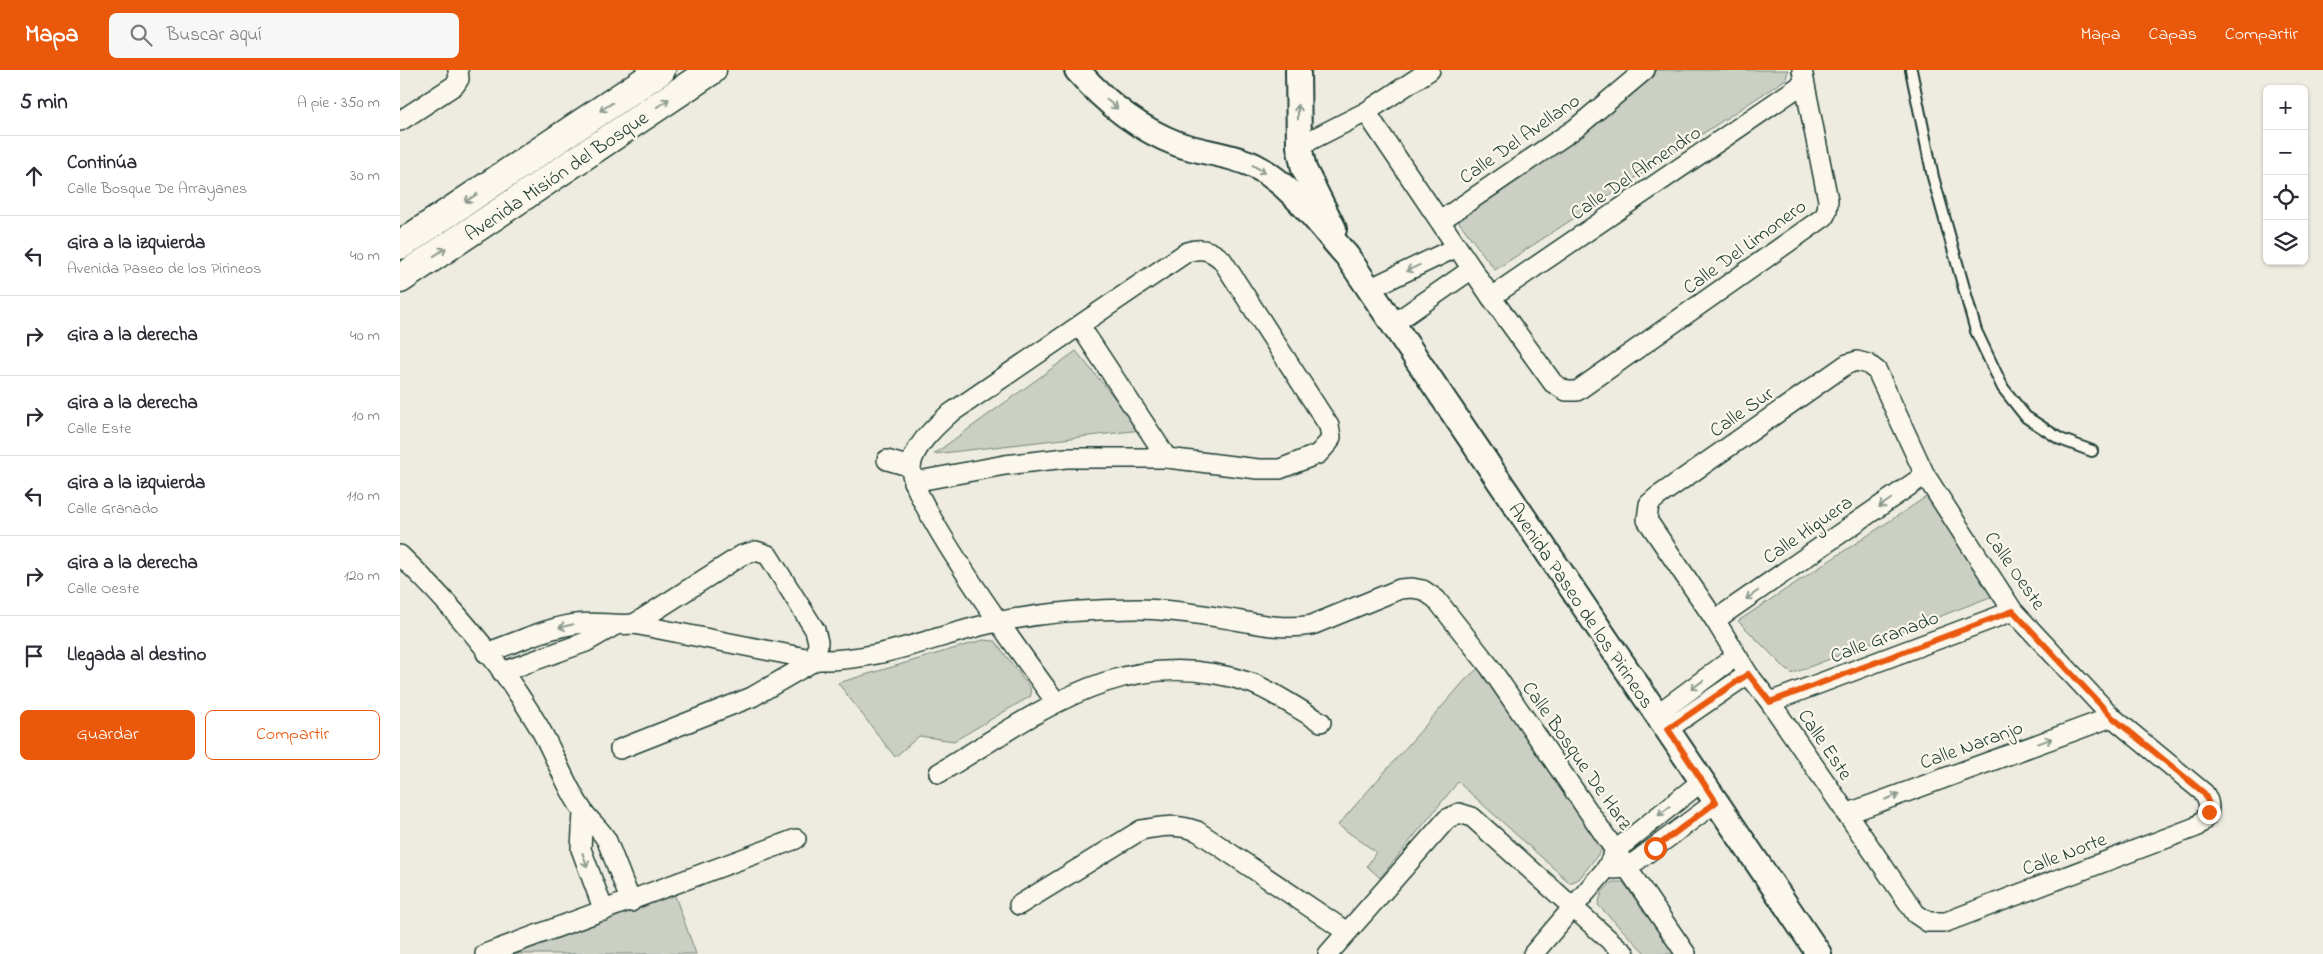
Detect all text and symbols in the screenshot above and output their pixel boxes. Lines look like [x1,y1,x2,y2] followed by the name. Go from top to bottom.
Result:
[109,13,459,58] search box
[25,18,79,53] text: Mapa
[127,21,155,49] icon: search
[167,22,262,49] text: Buscar aquí
[2080,22,2121,48] text: Mapa
[2149,22,2197,48] text: Capas
[2225,22,2298,48] text: Compartir
[2263,85,2308,265] map controls
[2263,85,2308,130] button: +
[1454,87,1587,193] street label: Calle Del Avellano
[20,88,68,118] text: 5 min
[297,91,380,115] text: A pie · 350 m
[655,98,669,108] one-way arrow
[1106,98,1119,109] one-way arrow
[599,102,613,112] one-way arrow
[460,105,655,250] street label: Avenida Misión del Bosque
[1293,105,1303,121] one-way arrow
[1565,119,1708,229] street label: Calle Del Almendro
[2263,130,2308,175] button: −
[67,150,137,177] text: Continúa
[20,162,48,190] icon: ahead
[350,164,380,188] text: 30 m
[1252,164,1266,175] one-way arrow
[2263,175,2308,220] button: locate
[67,177,247,201] text: Calle Bosque De Arrayanes
[464,192,478,203] one-way arrow
[1678,193,1813,303] street label: Calle Del Limonero
[2263,220,2308,265] button: layers
[67,230,205,257] text: Gira a la izquierda
[20,242,48,270] icon: left
[350,244,380,268] text: 40 m
[433,247,447,257] one-way arrow
[67,257,262,281] text: Avenida Paseo de los Pirineos
[1406,263,1421,273] one-way arrow
[20,322,48,350] icon: right
[67,322,198,349] text: Gira a la derecha
[350,324,380,348] text: 40 m
[1704,380,1781,446] street label: Calle Sur
[67,390,198,417] text: Gira a la derecha
[20,402,48,430] icon: right
[352,404,380,428] text: 10 m
[67,417,131,441] text: Calle Este
[67,470,205,497] text: Gira a la izquierda
[20,482,48,510] icon: left
[346,484,380,508] text: 110 m
[1758,489,1860,574] street label: Calle Higuera
[67,497,158,521] text: Calle Granado
[1500,498,1660,715] street label: Avenida Paseo de los Pirineos
[1879,498,1893,508] one-way arrow
[1976,526,2052,617] street label: Calle Oeste
[67,550,198,577] text: Gira a la derecha
[20,562,48,590] icon: right
[344,564,380,588] text: 120 m
[67,577,139,601] text: Calle Oeste
[1745,590,1759,600] one-way arrow
[1826,604,1943,672] street label: Calle Granado
[559,622,575,631] one-way arrow
[20,642,48,670] icon: arrive
[67,642,206,669] text: Llegada al destino
[1514,676,1639,837] street label: Calle Bosque De Harz
[1690,680,1704,690] one-way arrow
[1789,704,1858,787] street label: Calle Este
[20,710,195,760] button: Guardar
[205,710,380,760] button: Compartir
[1916,714,2028,778] street label: Calle Naranjo
[2036,736,2052,745] one-way arrow
[1884,792,1899,801] one-way arrow
[2198,801,2221,824] route end
[1658,806,1671,817] one-way arrow
[2019,826,2111,885] street label: Calle Norte
[1644,837,1667,860] route start
[581,851,590,867] one-way arrow

